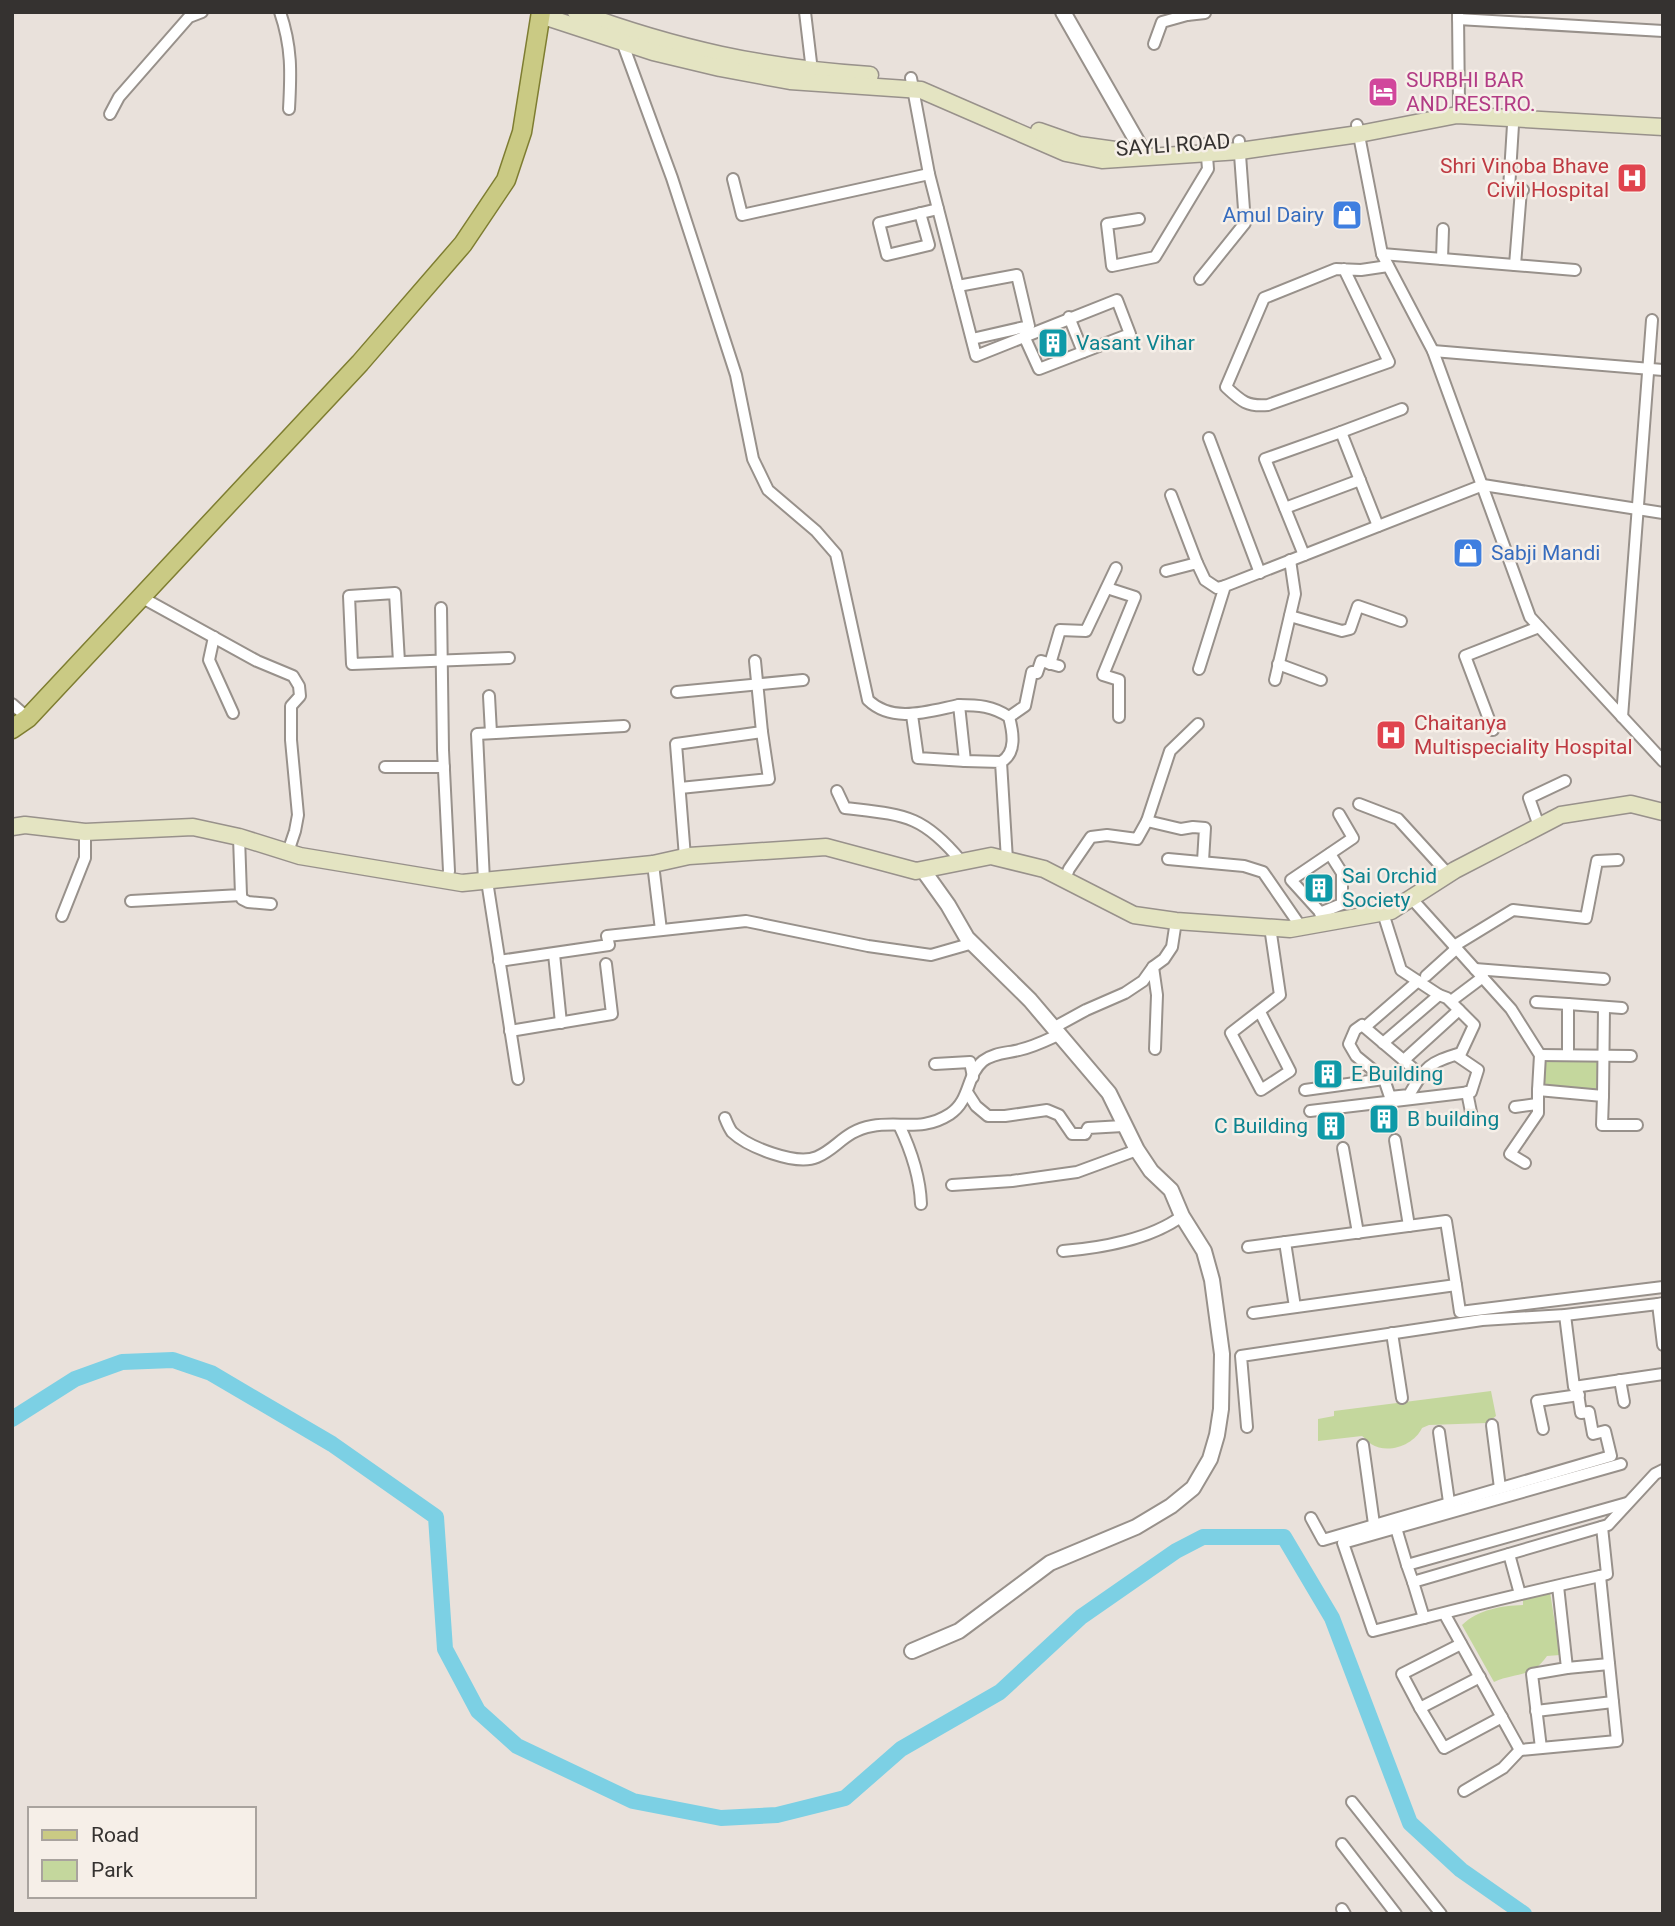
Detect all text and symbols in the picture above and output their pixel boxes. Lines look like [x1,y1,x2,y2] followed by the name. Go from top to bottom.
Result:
[1406,68,1535,116] place label: SURBHI BAR AND RESTRO.
[1366,75,1400,109] hotel icon: SURBHI BAR AND RESTRO.
[1115,129,1231,161] street label: SAYLI ROAD
[1440,154,1609,202] place label: Shri Vinoba Bhave Civil Hospital
[1615,161,1649,195] hospital icon: Shri Vinoba Bhave Civil Hospital
[1330,198,1364,232] shop icon: Amul Dairy
[1222,203,1324,227] place label: Amul Dairy
[1036,326,1070,360] building icon: Vasant Vihar
[1076,331,1195,355] place label: Vasant Vihar
[1451,536,1485,570] shop icon: Sabji Mandi
[1491,541,1600,565] place label: Sabji Mandi
[1414,711,1633,759] place label: Chaitanya Multispeciality Hospital
[1374,718,1408,752] hospital icon: Chaitanya Multispeciality Hospital
[1342,864,1437,912] place label: Sai Orchid Society
[1302,871,1336,905] building icon: Sai Orchid Society
[1311,1057,1345,1091] building icon: E Building
[1351,1062,1443,1086] place label: E Building
[1367,1102,1401,1136] building icon: B building
[1407,1107,1499,1131] place label: B building
[1314,1109,1348,1143] building icon: C Building
[1214,1114,1308,1138] place label: C Building
[28,1807,256,1898] legend
[91,1823,139,1847] text: Road
[91,1858,134,1882] text: Park

